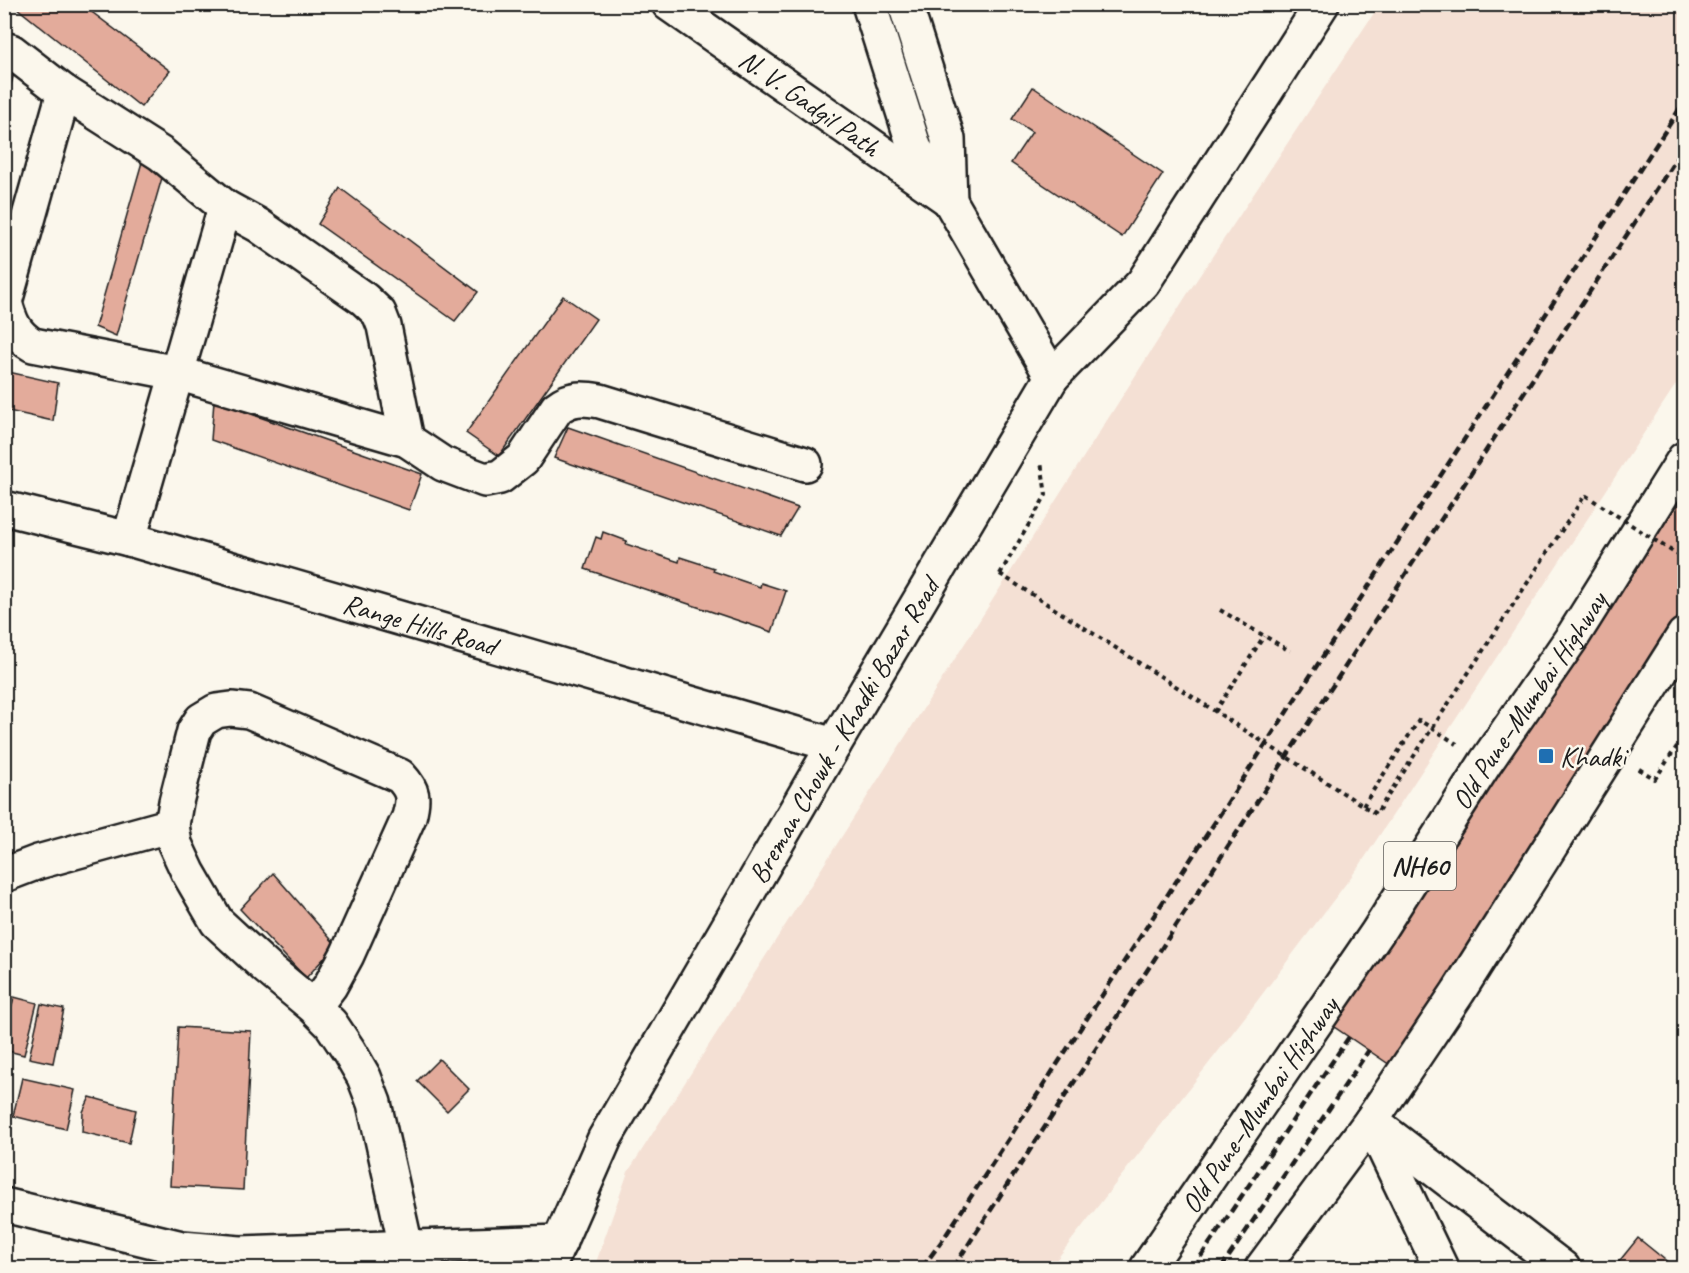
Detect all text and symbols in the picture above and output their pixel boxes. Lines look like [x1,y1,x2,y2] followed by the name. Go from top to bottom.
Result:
[733,41,888,165] street label: N. V. Gadgil Path
[740,568,949,889] street label: Breman Chowk - Khadki Bazar Road
[1443,583,1615,816] street label: Old Pune–Mumbai Highway
[339,585,505,664] street label: Range Hills Road
[1560,739,1630,774] place label: Khadki
[1537,747,1555,765] marker: Khadki
[1384,842,1456,890] road number: NH60
[1173,988,1347,1220] street label: Old Pune–Mumbai Highway

